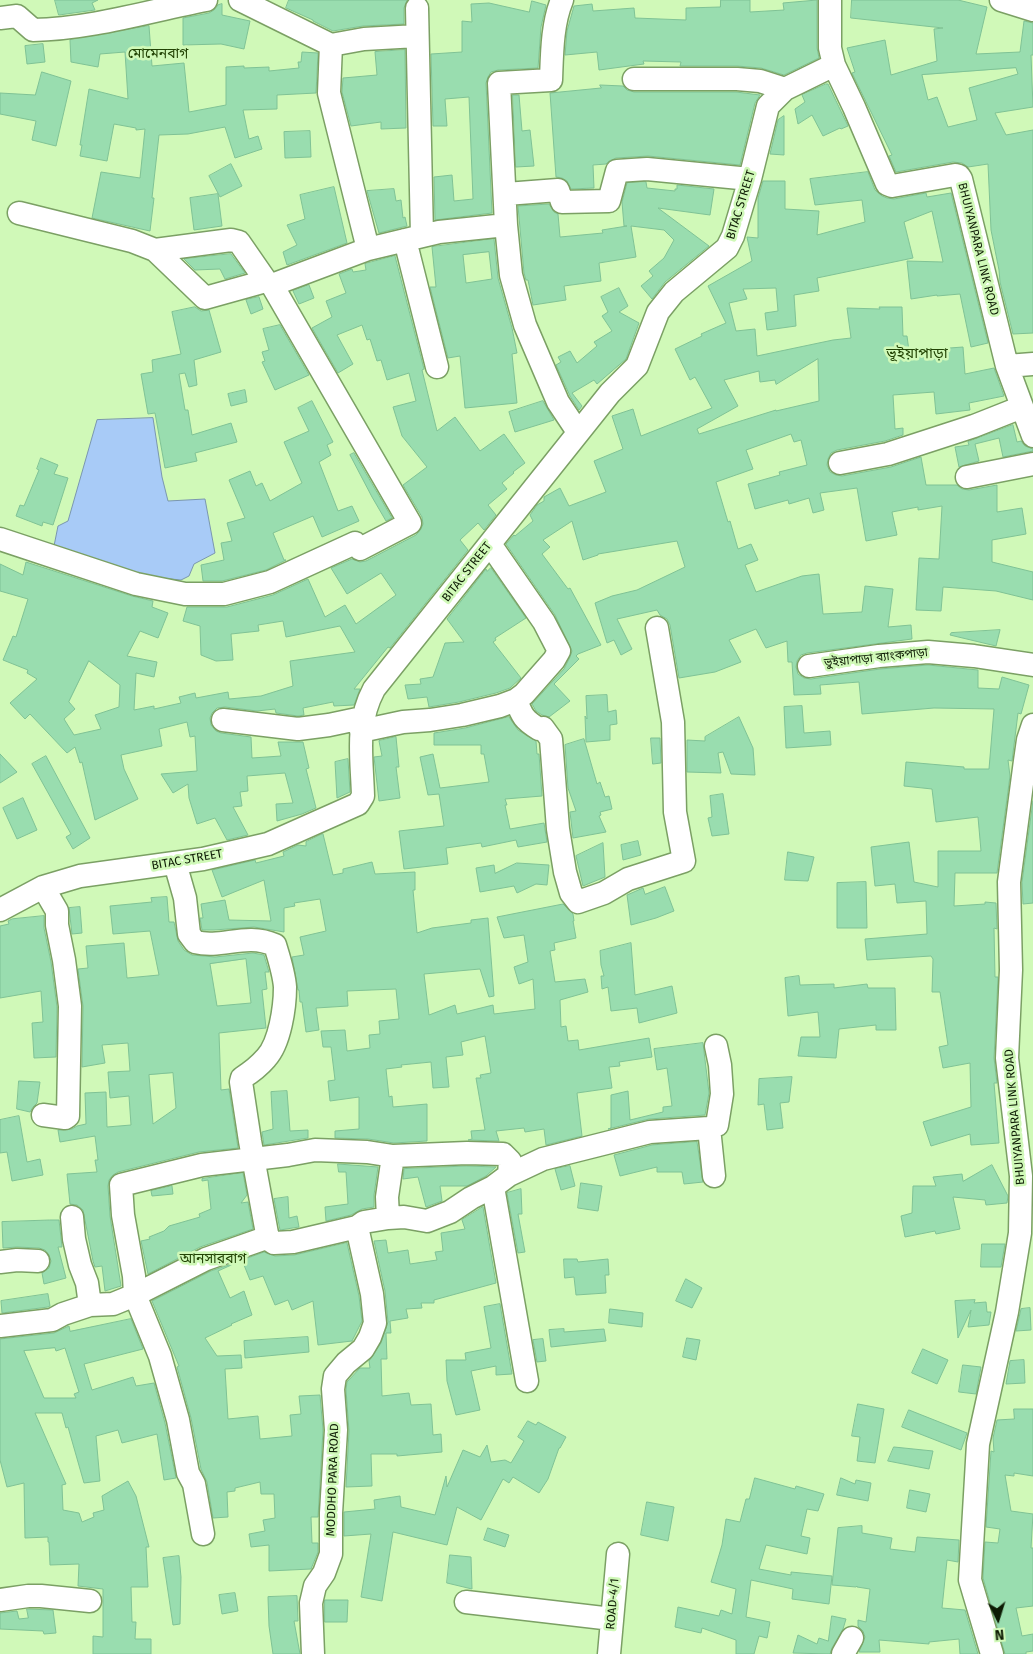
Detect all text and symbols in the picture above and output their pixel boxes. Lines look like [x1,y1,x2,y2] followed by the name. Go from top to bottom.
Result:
[128,46,188,62] district label: মোমেনবাগ
[724,169,758,241] street label: BITAC STREET
[955,181,1001,317] street label: BHUIYANPARA LINK ROAD
[886,345,948,363] district label: ভূইয়াপাড়া
[439,539,495,605] street label: BITAC STREET
[823,645,929,671] street label: ভুইয়াপাড়া ব্যাংকপাড়া
[150,847,224,873] street label: BITAC STREET
[1002,1048,1028,1186] street label: BHUIYANPARA LINK ROAD
[180,1251,246,1267] district label: আনসারবাগ
[324,1423,342,1537] street label: MODDHO PARA ROAD
[604,1578,622,1630] street label: ROAD-4/1
[973,1594,1023,1644] north arrow
[994,1626,1005,1643] text: N

